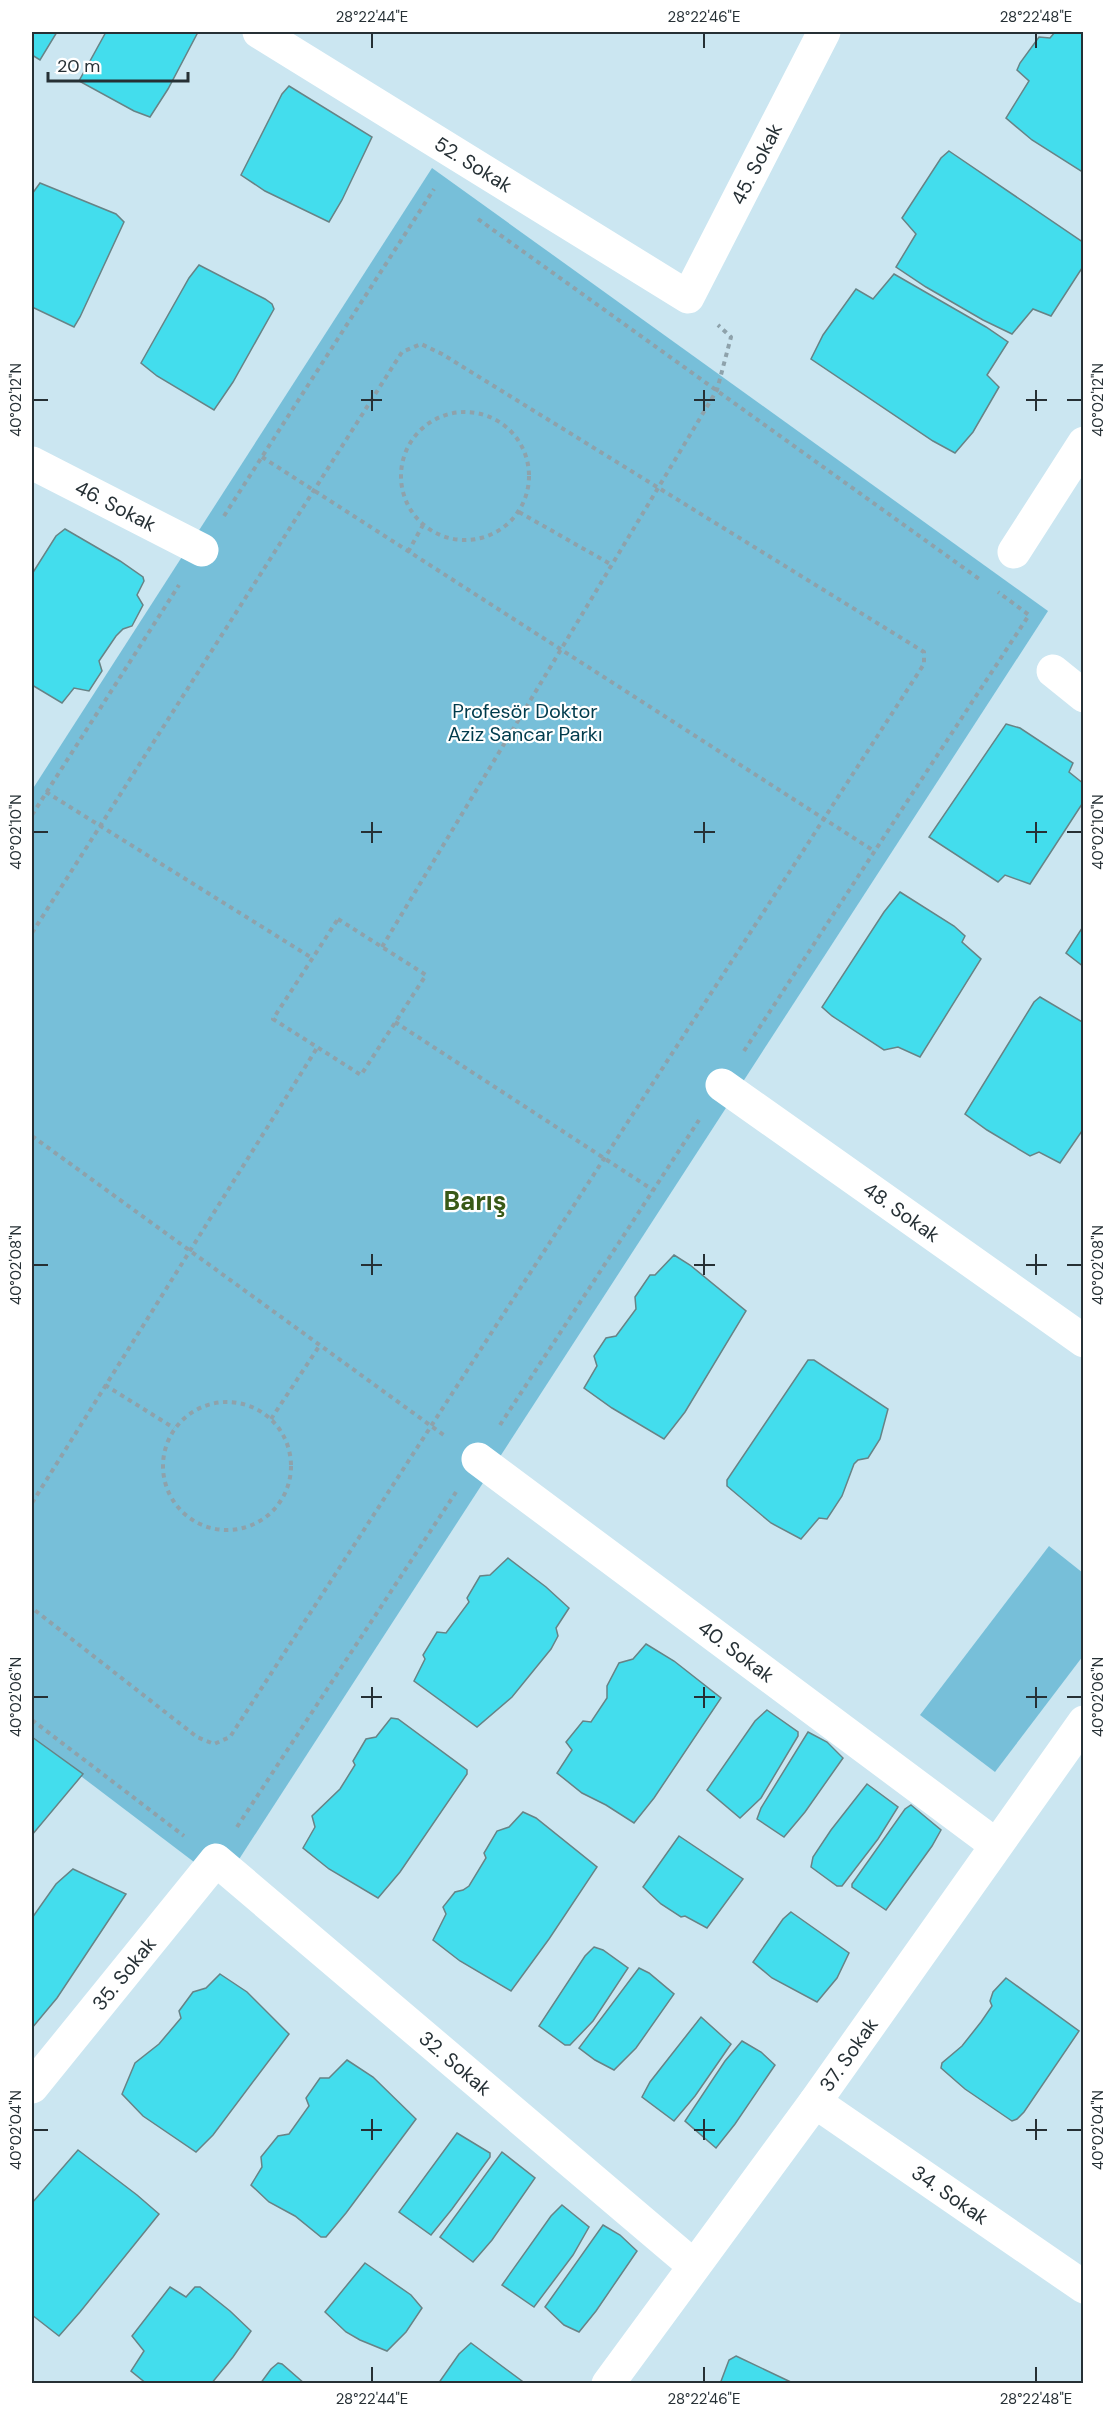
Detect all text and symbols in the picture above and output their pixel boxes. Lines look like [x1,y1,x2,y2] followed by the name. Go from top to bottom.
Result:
[336,7,408,27] text: 28°22'44"E
[668,7,740,27] text: 28°22'46"E
[1000,7,1072,27] text: 28°22'48"E
[48,45,188,83] scale bar
[57,54,100,78] text: 20 m
[725,119,788,209] street label: 45. Sokak
[429,130,517,198] street label: 52. Sokak
[6,363,26,437] text: 40°02'12"N
[1088,363,1108,437] text: 40°02'12"N
[71,474,161,537] street label: 46. Sokak
[448,698,602,747] park label: Profesör Doktor Aziz Sancar Parkı
[6,794,26,870] text: 40°02'10"N
[1088,794,1108,870] text: 40°02'10"N
[858,1176,945,1248] street label: 48. Sokak
[443,1184,507,1218] district label: Barış
[6,1225,26,1305] text: 40°02'08"N
[1088,1225,1108,1305] text: 40°02'08"N
[693,1614,780,1688] street label: 40. Sokak
[6,1657,26,1737] text: 40°02'06"N
[1088,1657,1108,1737] text: 40°02'06"N
[86,1931,162,2016] street label: 35. Sokak
[814,2012,884,2097] street label: 37. Sokak
[414,2025,497,2101] street label: 32. Sokak
[6,2090,26,2170] text: 40°02'04"N
[1088,2090,1108,2170] text: 40°02'04"N
[907,2159,994,2231] street label: 34. Sokak
[336,2389,408,2409] text: 28°22'44"E
[668,2389,740,2409] text: 28°22'46"E
[1000,2389,1072,2409] text: 28°22'48"E

